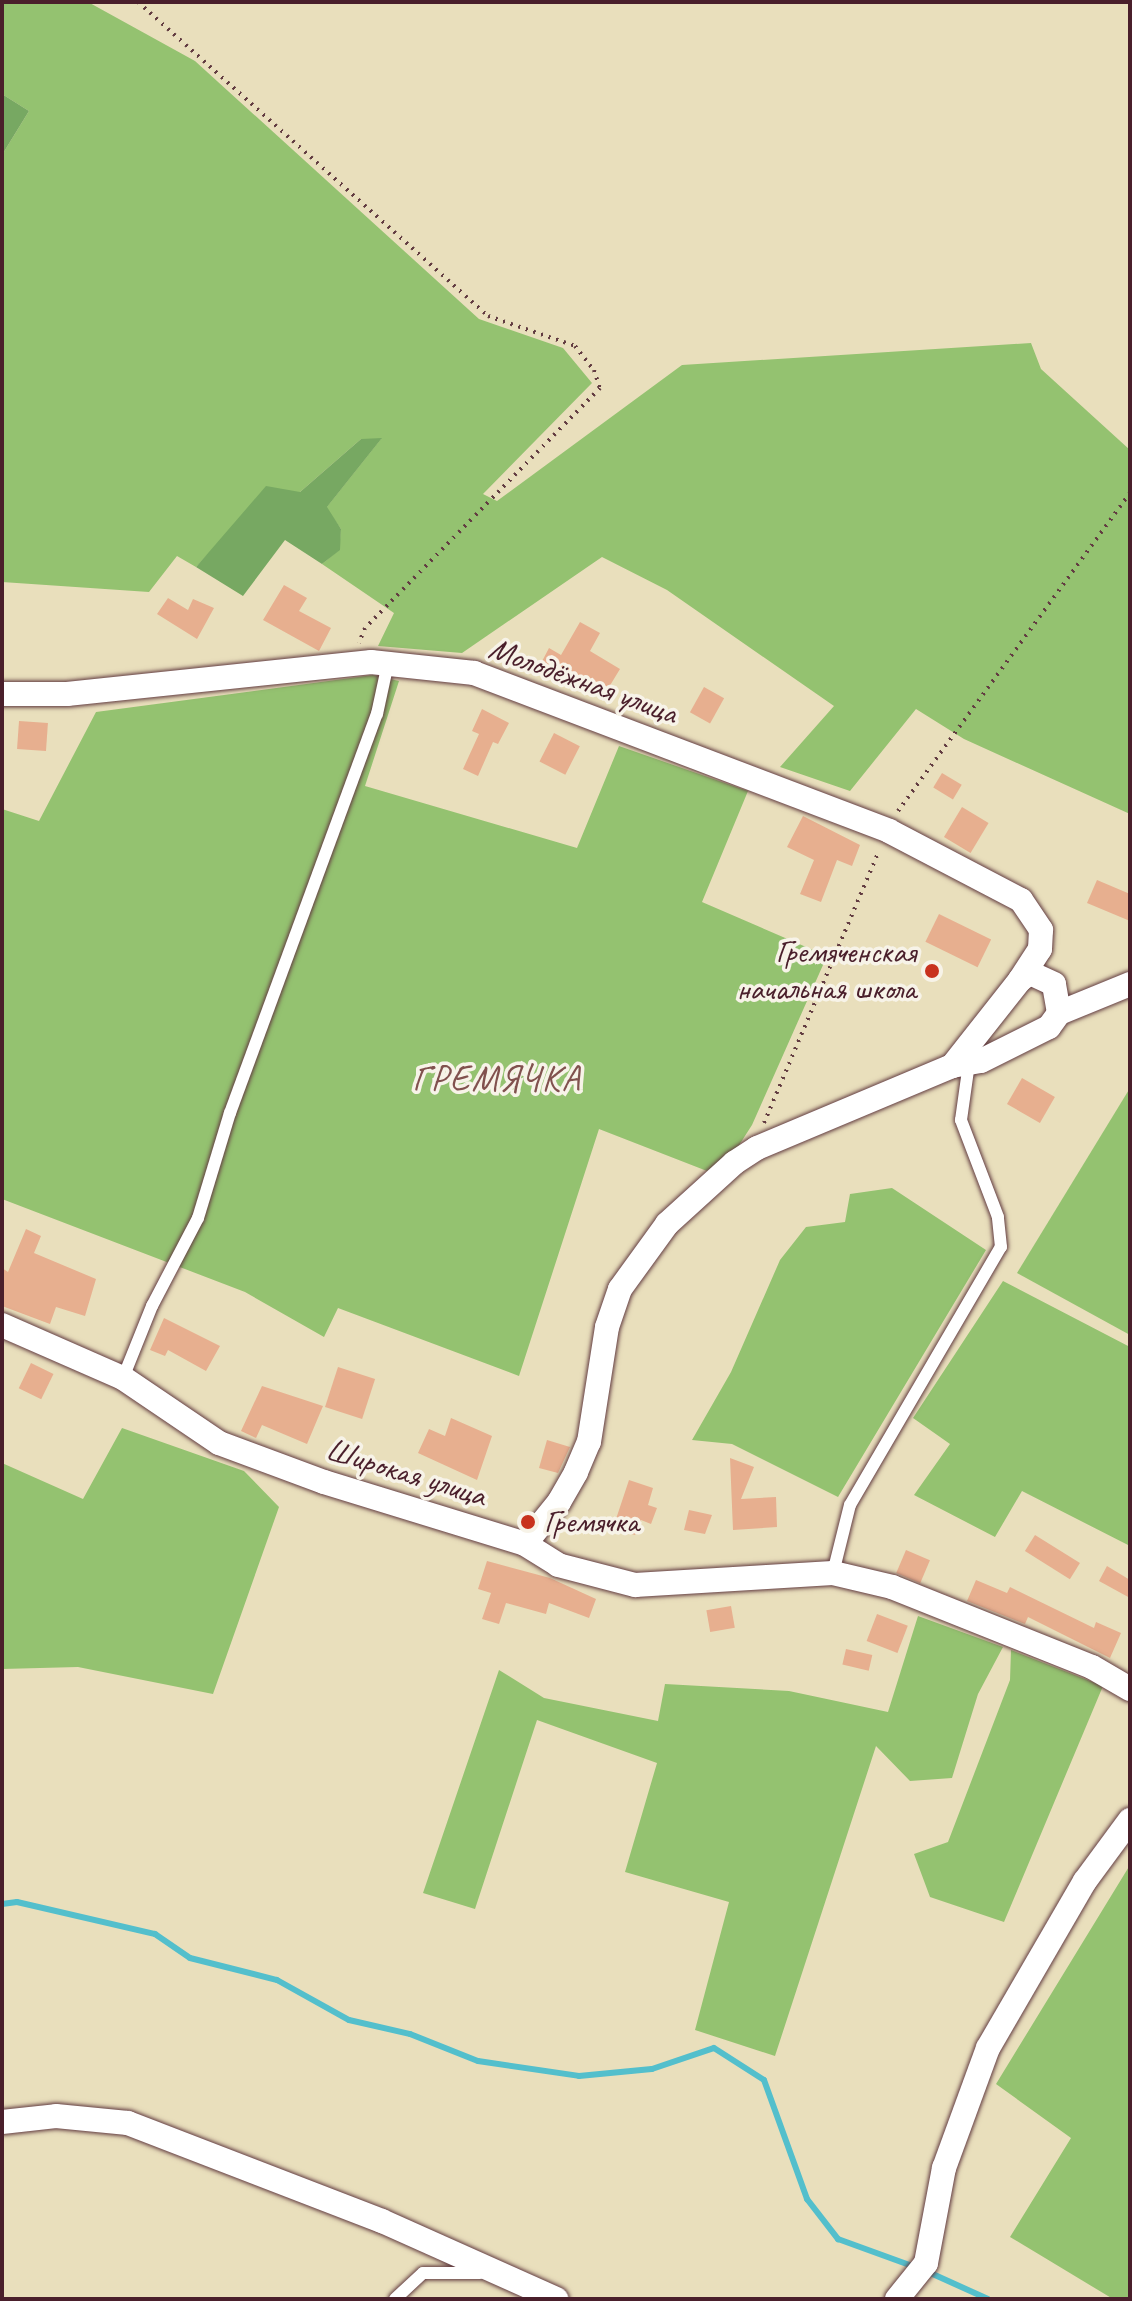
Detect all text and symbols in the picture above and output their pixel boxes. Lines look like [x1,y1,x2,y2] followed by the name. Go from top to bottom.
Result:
[483,629,683,733] street label: Молодёжная улица
[735,934,916,1009] place label: Гремяченская начальная школа
[923,962,941,980] marker: Гремяченская начальная школа
[413,1057,581,1101] district label: ГРЕМЯЧКА
[321,1430,491,1516] street label: Широкая улица
[544,1503,639,1541] place label: Гремячка
[519,1513,537,1531] marker: Гремячка

